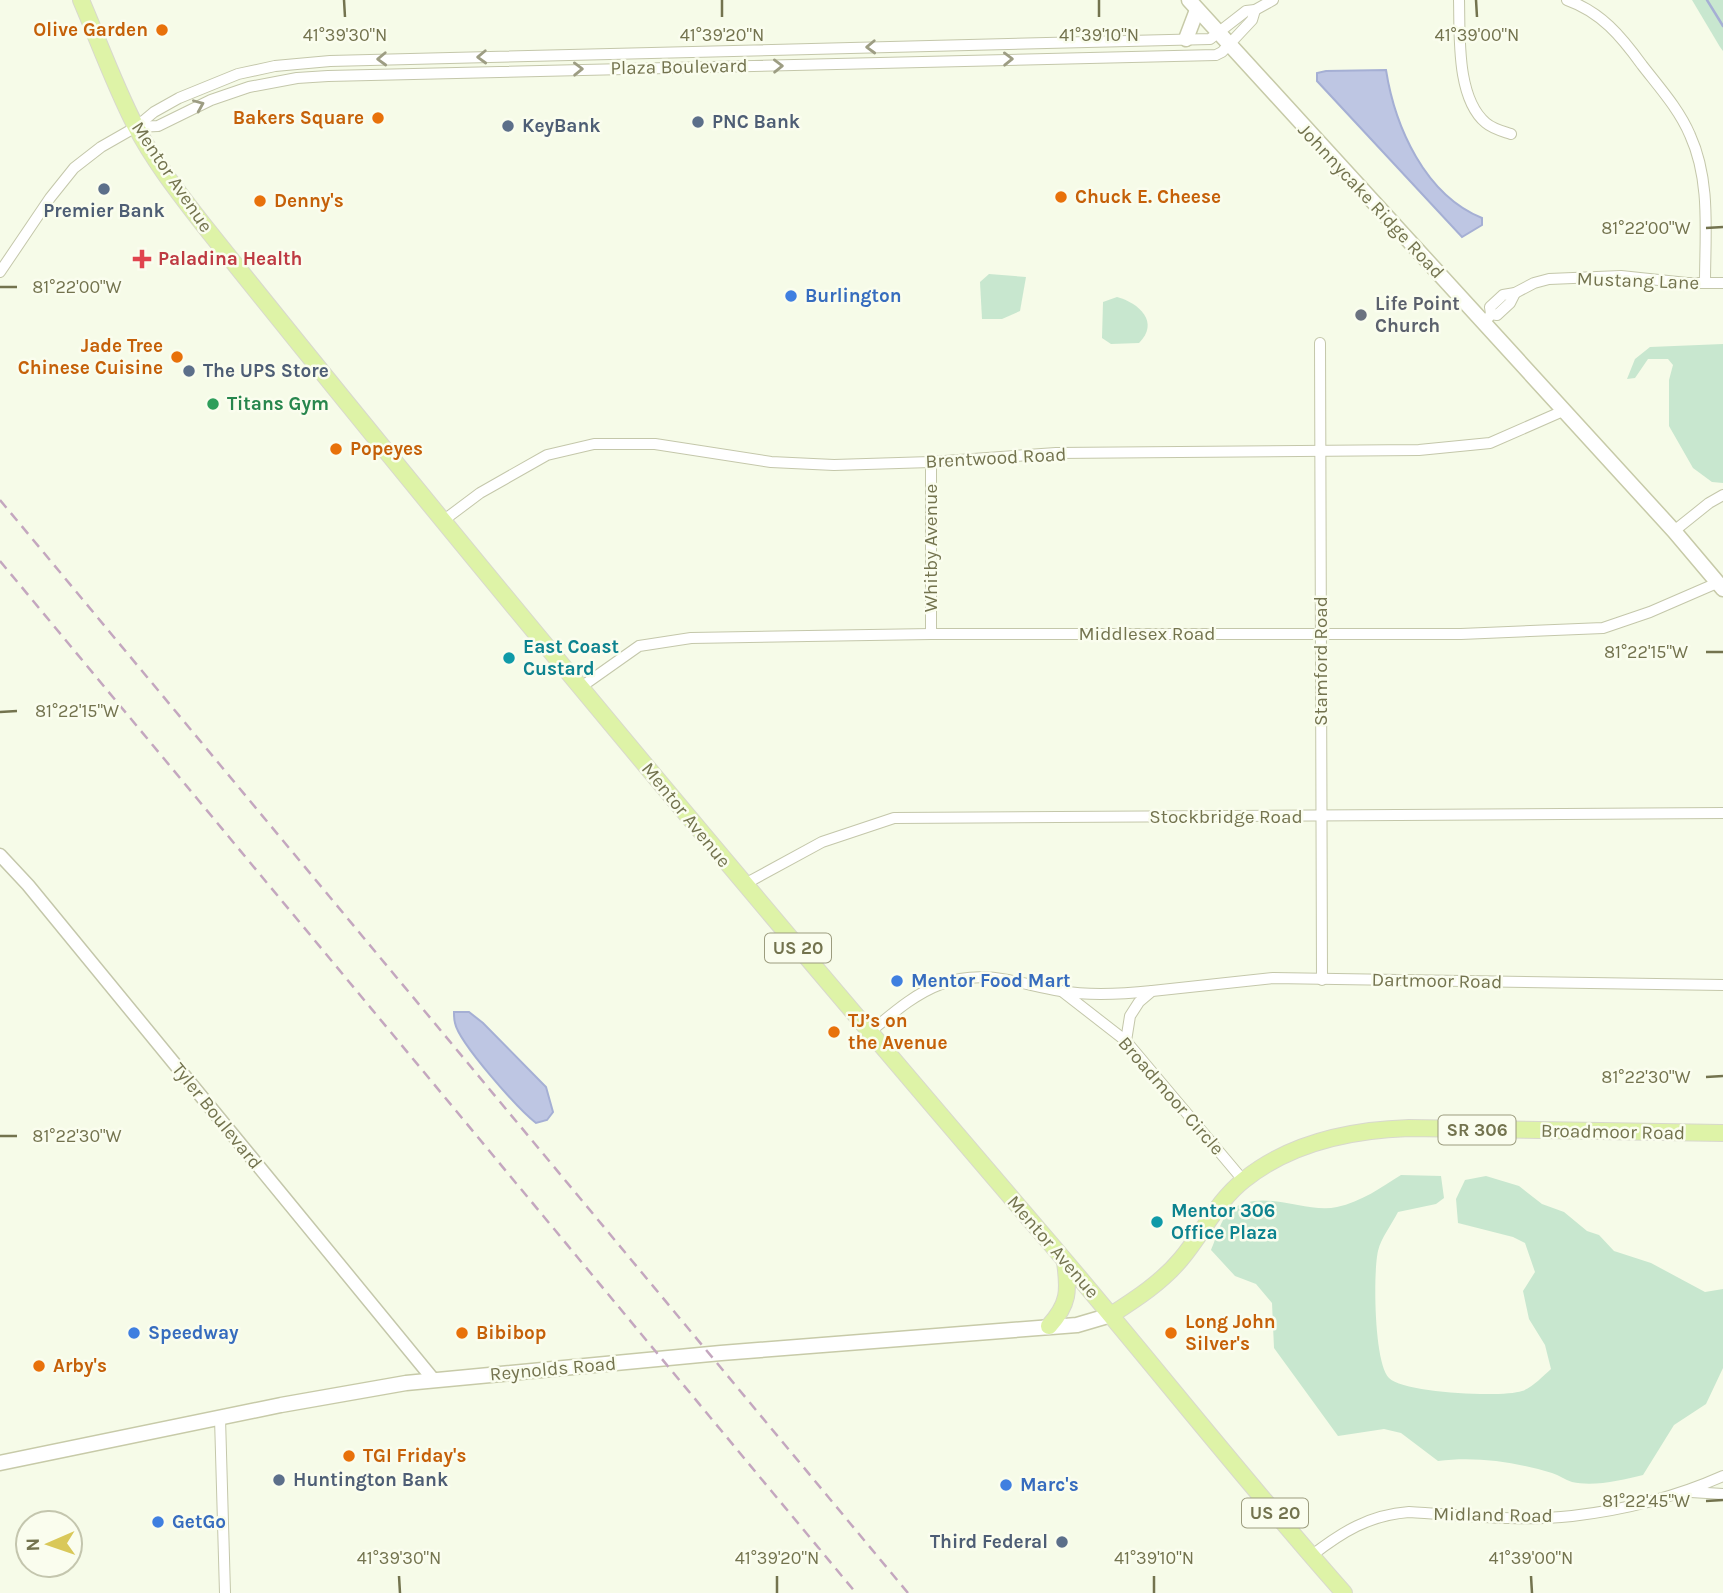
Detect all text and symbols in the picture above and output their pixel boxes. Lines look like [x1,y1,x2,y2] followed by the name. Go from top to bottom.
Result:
[33,19,148,41] place label: Olive Garden
[154,22,170,38] marker: Olive Garden
[303,24,387,46] text: 41°39'30"N
[680,24,764,46] text: 41°39'20"N
[1059,24,1139,46] text: 41°39'10"N
[1435,24,1519,46] text: 41°39'00"N
[865,39,876,54] one-way arrow
[476,49,487,64] one-way arrow
[376,52,387,67] one-way arrow
[1003,52,1014,67] one-way arrow
[610,55,748,79] street label: Plaza Boulevard
[773,58,784,73] one-way arrow
[573,62,584,77] one-way arrow
[192,99,205,113] one-way arrow
[233,107,364,129] place label: Bakers Square
[370,110,386,126] marker: Bakers Square
[712,111,800,133] place label: PNC Bank
[690,114,706,130] marker: PNC Bank
[522,115,601,137] place label: KeyBank
[127,117,217,237] street label: Mentor Avenue
[500,118,516,134] marker: KeyBank
[1293,119,1449,283] street label: Johnnycake Ridge Road
[96,181,112,197] marker: Premier Bank
[1075,186,1221,208] place label: Chuck E. Cheese
[1053,189,1069,205] marker: Chuck E. Cheese
[274,190,344,212] place label: Denny's
[252,193,268,209] marker: Denny's
[43,200,165,222] place label: Premier Bank
[1601,217,1691,239] text: 81°22'00"W
[158,248,302,270] place label: Paladina Health
[132,249,152,269] marker: Paladina Health
[1576,268,1700,294] street label: Mustang Lane
[32,276,122,298] text: 81°22'00"W
[805,285,902,307] place label: Burlington
[783,288,799,304] marker: Burlington
[1375,293,1460,337] place label: Life Point Church
[1353,307,1369,323] marker: Life Point Church
[18,335,163,379] place label: Jade Tree Chinese Cuisine
[169,349,185,365] marker: Jade Tree Chinese Cuisine
[203,360,329,382] place label: The UPS Store
[181,363,197,379] marker: The UPS Store
[227,393,329,415] place label: Titans Gym
[205,396,221,412] marker: Titans Gym
[350,438,423,460] place label: Popeyes
[328,441,344,457] marker: Popeyes
[925,443,1067,473] street label: Brentwood Road
[920,484,942,612] street label: Whitby Avenue
[1310,596,1332,726] street label: Stamford Road
[1078,623,1216,645] street label: Middlesex Road
[523,636,619,680] place label: East Coast Custard
[1604,641,1688,663] text: 81°22'15"W
[501,650,517,666] marker: East Coast Custard
[35,700,119,722] text: 81°22'15"W
[637,758,735,872] street label: Mentor Avenue
[1149,806,1303,828] street label: Stockbridge Road
[765,933,831,962] road number: US 20
[1371,969,1503,993] street label: Dartmoor Road
[911,970,1070,992] place label: Mentor Food Mart
[889,973,905,989] marker: Mentor Food Mart
[848,1010,947,1054] place label: TJ’s on the Avenue
[826,1024,842,1040] marker: TJ’s on the Avenue
[1114,1032,1228,1160] street label: Broadmoor Circle
[167,1058,267,1174] street label: Tyler Boulevard
[1601,1066,1691,1088] text: 81°22'30"W
[1438,1115,1516,1144] road number: SR 306
[1541,1120,1685,1144] street label: Broadmoor Road
[32,1125,122,1147] text: 81°22'30"W
[1002,1191,1104,1303] street label: Mentor Avenue
[1171,1200,1278,1244] place label: Mentor 306 Office Plaza
[1149,1214,1165,1230] marker: Mentor 306 Office Plaza
[1185,1311,1276,1355] place label: Long John Silver's
[148,1322,239,1344] place label: Speedway
[476,1322,546,1344] place label: Bibibop
[126,1325,142,1341] marker: Speedway
[454,1325,470,1341] marker: Bibibop
[1163,1325,1179,1341] marker: Long John Silver's
[489,1353,617,1385] street label: Reynolds Road
[53,1355,107,1377] place label: Arby's
[31,1358,47,1374] marker: Arby's
[363,1445,466,1467] place label: TGI Friday's
[341,1448,357,1464] marker: TGI Friday's
[293,1469,448,1491] place label: Huntington Bank
[271,1472,287,1488] marker: Huntington Bank
[1020,1474,1079,1496] place label: Marc's
[998,1477,1014,1493] marker: Marc's
[1602,1490,1690,1512] text: 81°22'45"W
[1242,1498,1308,1528] road number: US 20
[1433,1503,1553,1527] street label: Midland Road
[14,1509,84,1579] north arrow
[172,1511,226,1533] place label: GetGo
[150,1514,166,1530] marker: GetGo
[930,1531,1048,1553] place label: Third Federal
[1054,1534,1070,1550] marker: Third Federal
[22,1537,44,1552] text: N
[357,1547,441,1569] text: 41°39'30"N
[735,1547,819,1569] text: 41°39'20"N
[1114,1547,1194,1569] text: 41°39'10"N
[1489,1547,1573,1569] text: 41°39'00"N

